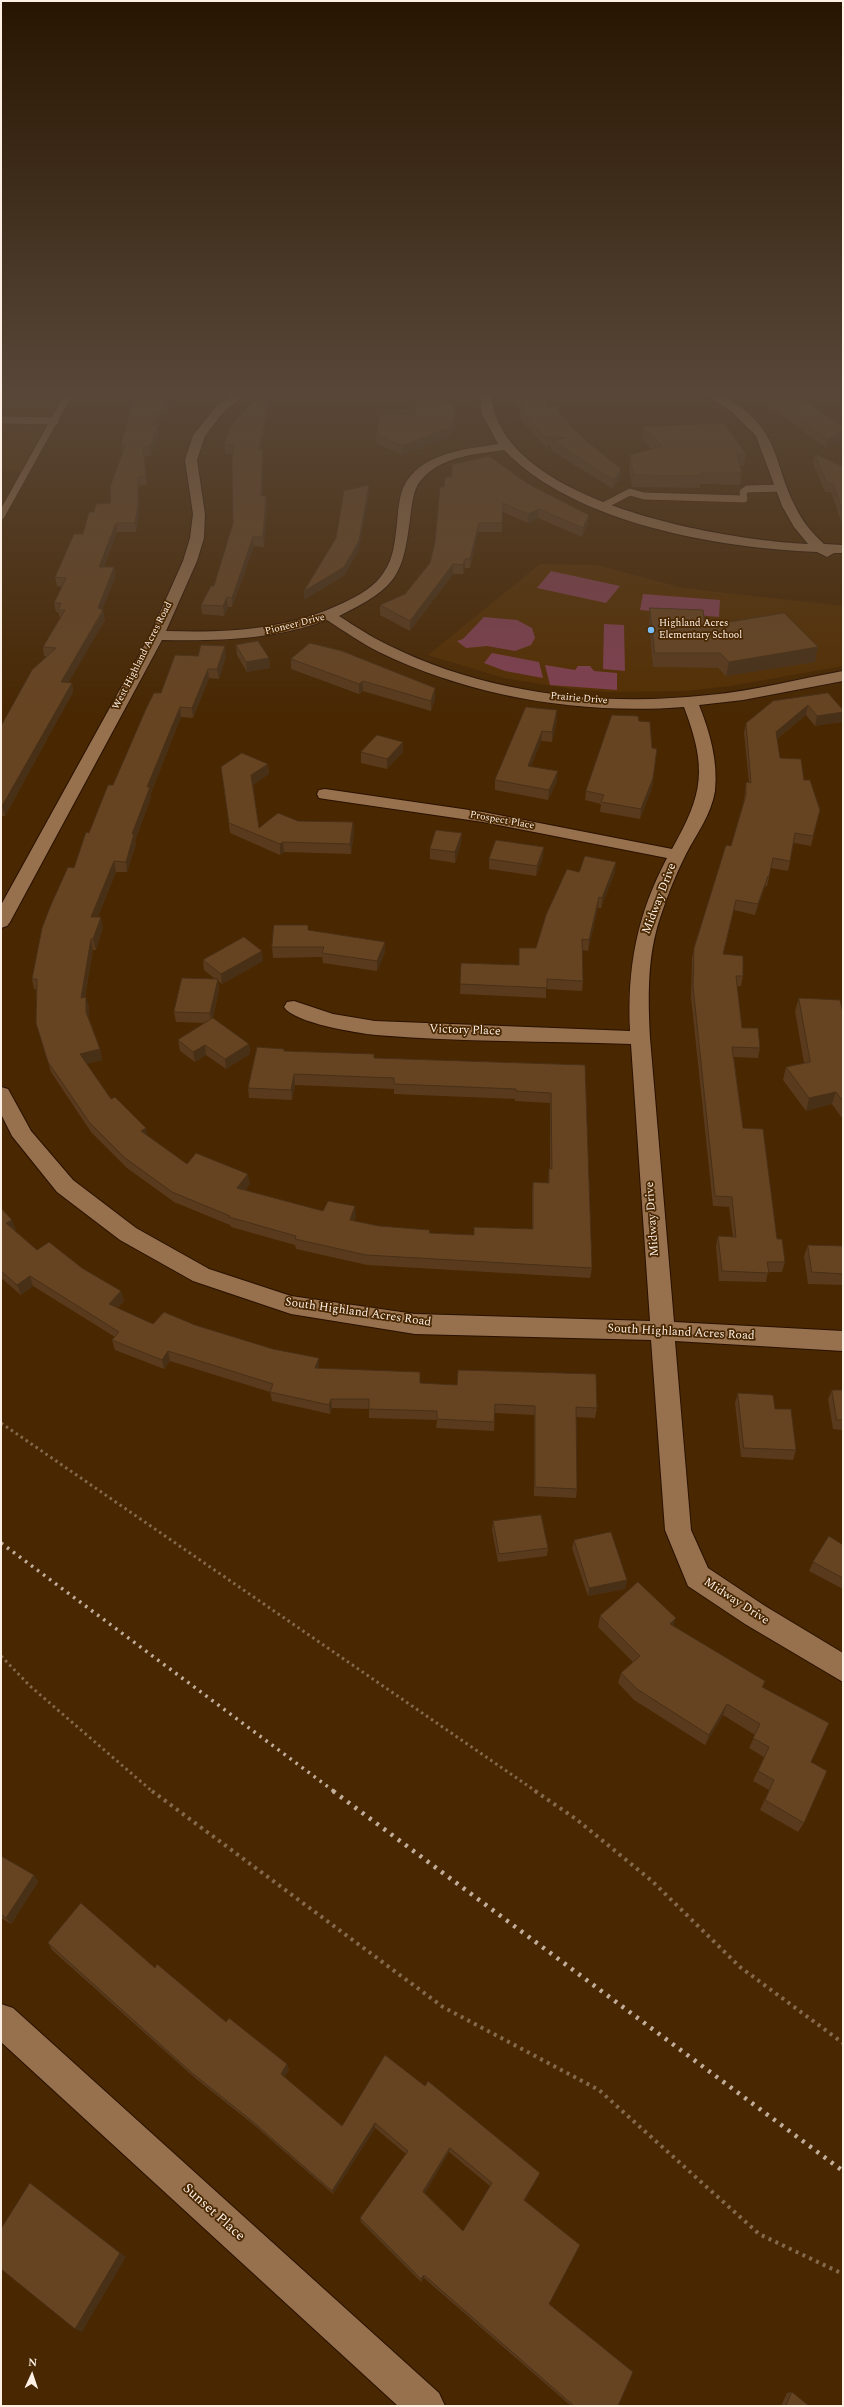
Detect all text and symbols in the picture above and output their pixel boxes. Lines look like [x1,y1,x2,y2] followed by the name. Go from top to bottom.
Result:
[111,600,175,712] street label: West Highland Acres Road
[264,612,326,638] street label: Pioneer Drive
[659,618,742,642] place label: Highland Acres Elementary School
[646,625,656,635] marker: Highland Acres Elementary School
[550,691,608,707] street label: Prairie Drive
[469,809,535,833] street label: Prospect Place
[640,861,680,937] street label: Midway Drive
[429,1023,501,1039] street label: Victory Place
[643,1181,663,1257] street label: Midway Drive
[284,1296,432,1330] street label: South Highland Acres Road
[607,1322,755,1344] street label: South Highland Acres Road
[701,1576,771,1628] street label: Midway Drive
[178,2181,248,2245] street label: Sunset Place
[28,2354,38,2371] text: N
[12,2355,52,2395] north arrow

